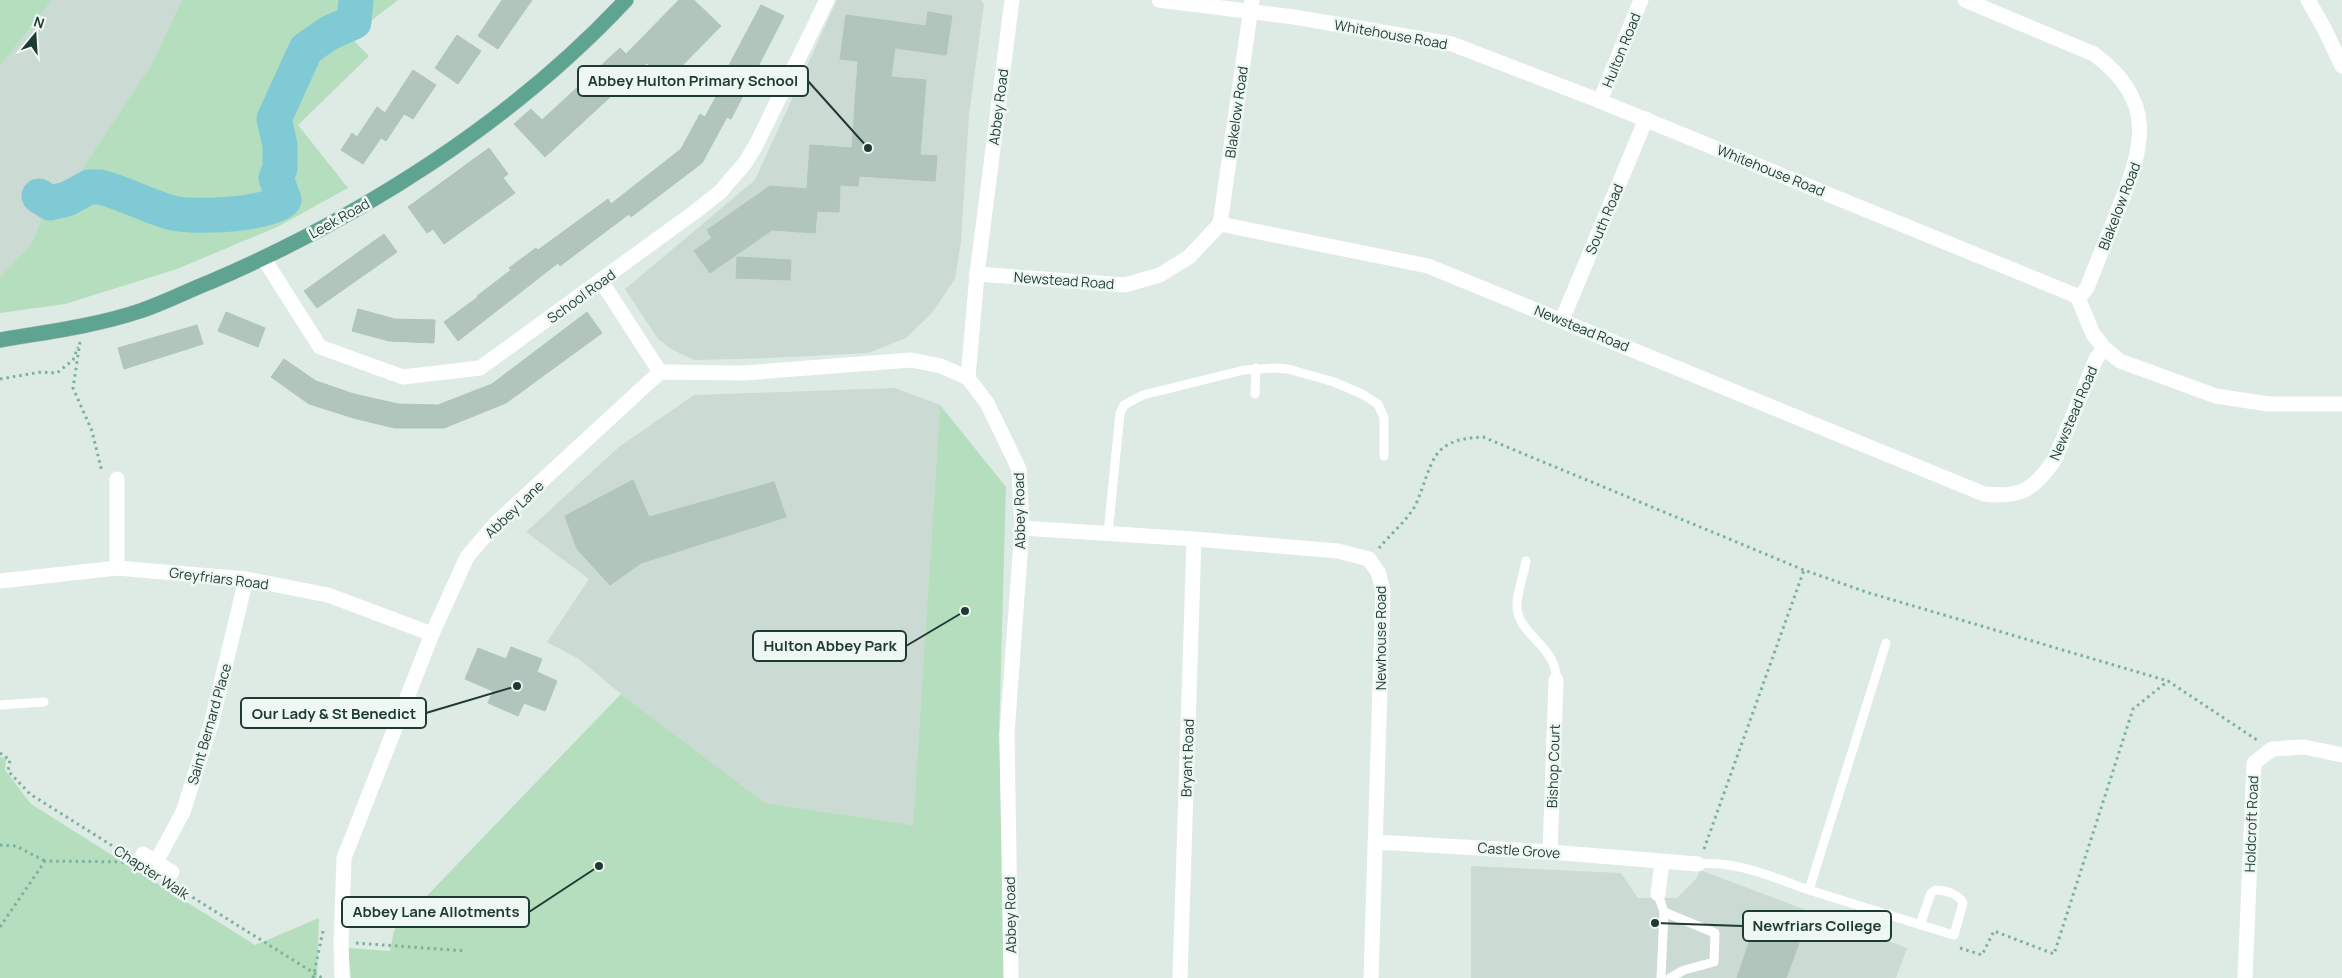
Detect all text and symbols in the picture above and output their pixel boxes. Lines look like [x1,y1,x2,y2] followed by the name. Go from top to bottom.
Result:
[10,10,60,60] north arrow
[1597,10,1645,90] street label: Hulton Road
[31,12,47,33] text: N
[1333,15,1449,53] street label: Whitehouse Road
[1220,65,1252,159] street label: Blakelow Road
[578,66,808,96] callout: Abbey Hulton Primary School
[984,68,1012,146] street label: Abbey Road
[588,70,798,91] text: Abbey Hulton Primary School
[1714,140,1828,200] street label: Whitehouse Road
[2094,159,2144,253] street label: Blakelow Road
[1581,181,1627,257] street label: South Road
[305,194,373,242] street label: Leek Road
[543,265,619,327] street label: School Road
[1013,267,1115,293] street label: Newstead Road
[1532,300,1632,356] street label: Newstead Road
[2045,363,2101,463] street label: Newstead Road
[1009,472,1029,550] street label: Abbey Road
[480,476,548,542] street label: Abbey Lane
[168,562,270,594] street label: Greyfriars Road
[1371,586,1390,690] street label: Newhouse Road
[753,631,906,661] callout: Hulton Abbey Park
[763,635,897,656] text: Hulton Abbey Park
[183,661,235,787] street label: Saint Bernard Place
[241,698,426,728] callout: Our Lady & St Benedict
[252,703,416,724] text: Our Lady & St Benedict
[1176,719,1198,797] street label: Bryant Road
[1542,723,1564,808] street label: Bishop Court
[2240,775,2262,873] street label: Holdcroft Road
[1477,838,1561,862] street label: Castle Grove
[111,841,194,904] street label: Chapter Walk
[1000,876,1020,954] street label: Abbey Road
[342,897,529,927] callout: Abbey Lane Allotments
[352,901,520,922] text: Abbey Lane Allotments
[1743,911,1891,941] callout: Newfriars College
[1753,915,1881,936] text: Newfriars College

